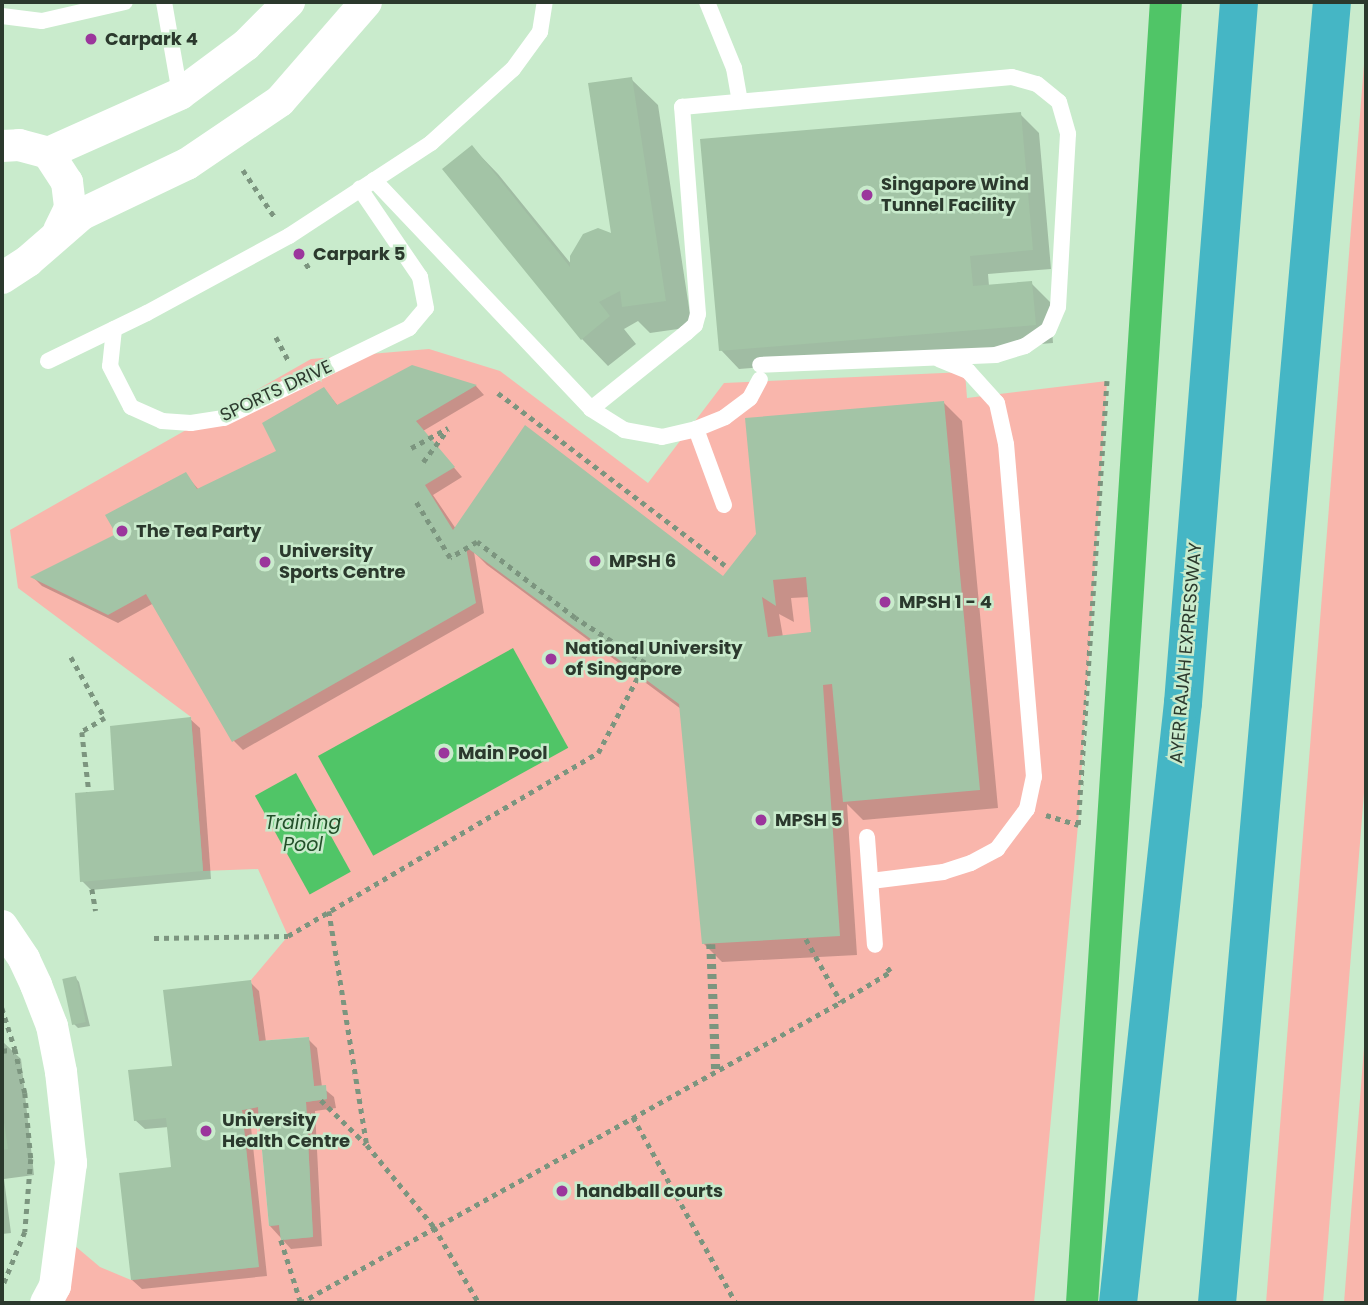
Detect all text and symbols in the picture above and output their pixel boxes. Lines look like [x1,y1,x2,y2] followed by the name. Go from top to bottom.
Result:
[105,28,198,50] place label: Carpark 4
[83,31,99,47] marker: Carpark 4
[881,174,1029,216] place label: Singapore Wind Tunnel Facility
[859,187,875,203] marker: Singapore Wind Tunnel Facility
[313,243,405,265] place label: Carpark 5
[291,246,307,262] marker: Carpark 5
[217,356,335,426] street label: SPORTS DRIVE
[136,520,261,542] place label: The Tea Party
[114,523,130,539] marker: The Tea Party
[279,541,406,584] place label: University Sports Centre
[1166,541,1206,765] street label: AYER RAJAH EXPRESSWAY
[609,550,676,572] place label: MPSH 6
[587,553,603,569] marker: MPSH 6
[257,554,273,570] marker: University Sports Centre
[899,591,992,613] place label: MPSH 1 - 4
[877,594,893,610] marker: MPSH 1 - 4
[565,638,743,680] place label: National University of Singapore
[543,651,559,667] marker: National University of Singapore
[458,742,547,764] place label: Main Pool
[436,745,452,761] marker: Main Pool
[775,809,842,831] place label: MPSH 5
[265,812,341,856] water label: Training Pool
[753,812,769,828] marker: MPSH 5
[222,1110,350,1152] place label: University Health Centre
[196,1121,216,1141] marker: University Health Centre
[576,1180,723,1202] place label: handball courts
[554,1183,570,1199] marker: handball courts

